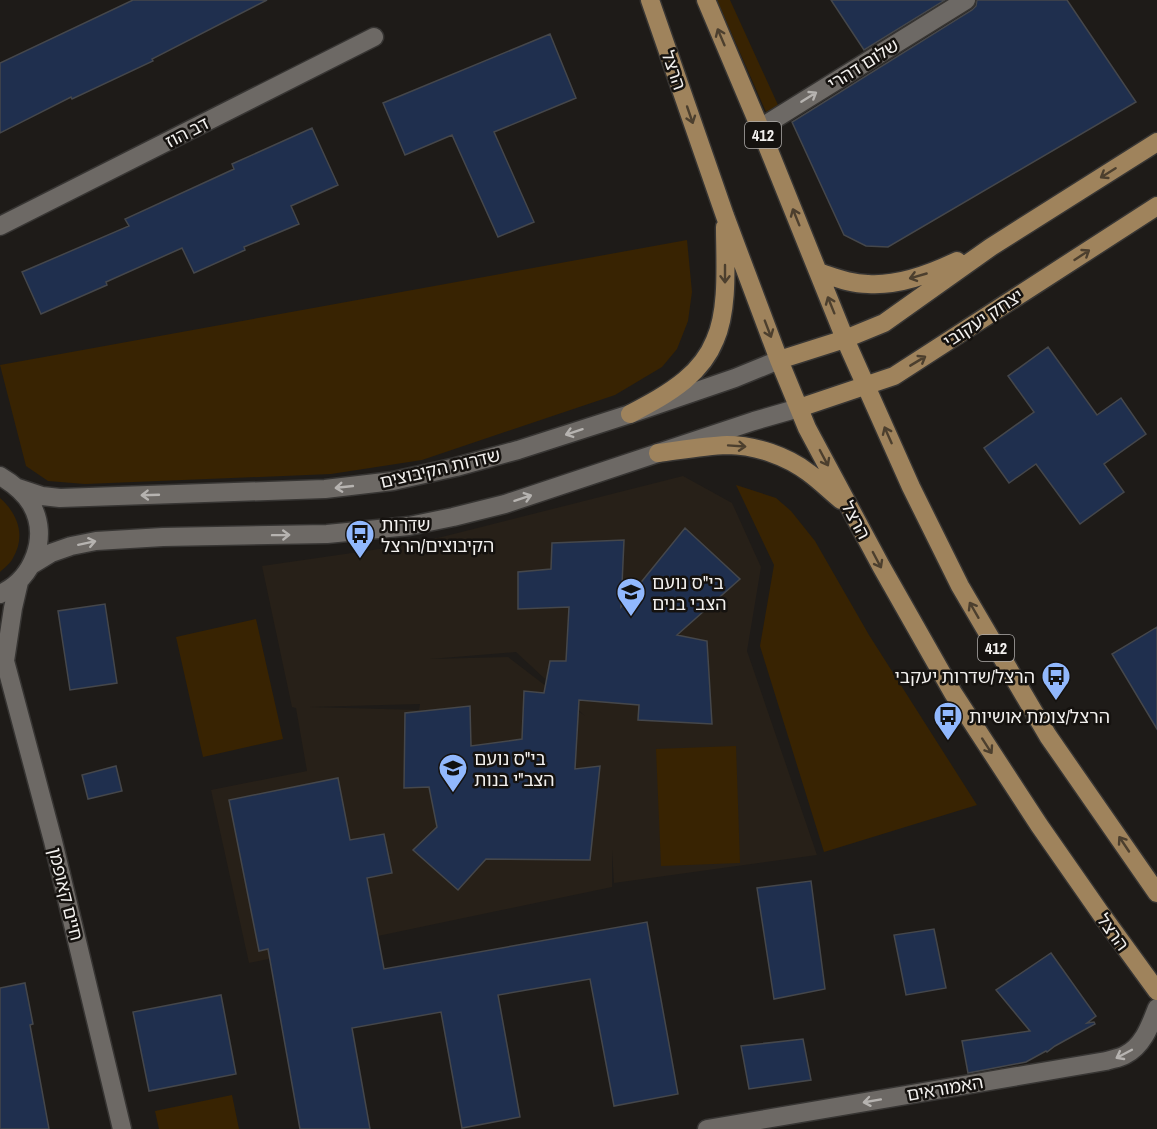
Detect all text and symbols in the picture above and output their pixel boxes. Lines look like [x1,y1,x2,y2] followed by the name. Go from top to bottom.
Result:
[715,29,726,47] one-way arrow
[823,32,903,96] street label: שלום דהרי
[656,47,692,93] street label: הרצל
[800,90,817,102] one-way arrow
[685,105,696,124] one-way arrow
[161,110,213,154] street label: דב הוז
[745,122,781,148] road number: 412
[1100,167,1116,179] one-way arrow
[790,209,801,227] one-way arrow
[1073,249,1090,261] one-way arrow
[719,264,731,284] one-way arrow
[909,271,928,282] one-way arrow
[938,283,1028,353] street label: יצחק יעקובי
[825,296,836,315] one-way arrow
[763,320,774,338] one-way arrow
[909,354,926,366] one-way arrow
[881,426,893,444] one-way arrow
[565,427,584,438] one-way arrow
[727,441,746,452] one-way arrow
[377,442,503,494] street label: שדרות הקיבוצים
[818,449,830,467] one-way arrow
[335,482,355,493] one-way arrow
[140,489,160,501] one-way arrow
[513,492,532,503] one-way arrow
[836,496,876,544] street label: הרצל
[381,512,494,558] place label: שדרות הקיבוצים/הרצל
[344,518,376,560] bus stop icon: שדרות הקיבוצים/הרצל
[271,529,291,541] one-way arrow
[77,537,96,548] one-way arrow
[871,551,883,568] one-way arrow
[652,570,727,616] place label: בי"ס נועם הצבי בנים
[615,576,647,618] school or university icon: בי"ס נועם הצבי בנים
[967,601,979,618] one-way arrow
[978,635,1014,661] road number: 412
[1040,660,1072,702] bus stop icon: הרצל/שדרות יעקבי
[894,664,1035,689] place label: הרצל/שדרות יעקבי
[932,700,964,742] bus stop icon: הרצל/צומת אושיות
[969,704,1110,729] place label: הרצל/צומת אושיות
[982,737,994,754] one-way arrow
[474,746,555,792] place label: בי"ס נועם הצב"י בנות
[437,752,469,794] school or university icon: בי"ס נועם הצב"י בנות
[1118,837,1130,853] one-way arrow
[42,845,90,943] street label: חיים קאופמן
[1091,908,1135,956] street label: הרצל
[1115,1048,1133,1060] one-way arrow
[905,1069,985,1107] street label: האמוראים
[862,1096,882,1107] one-way arrow

